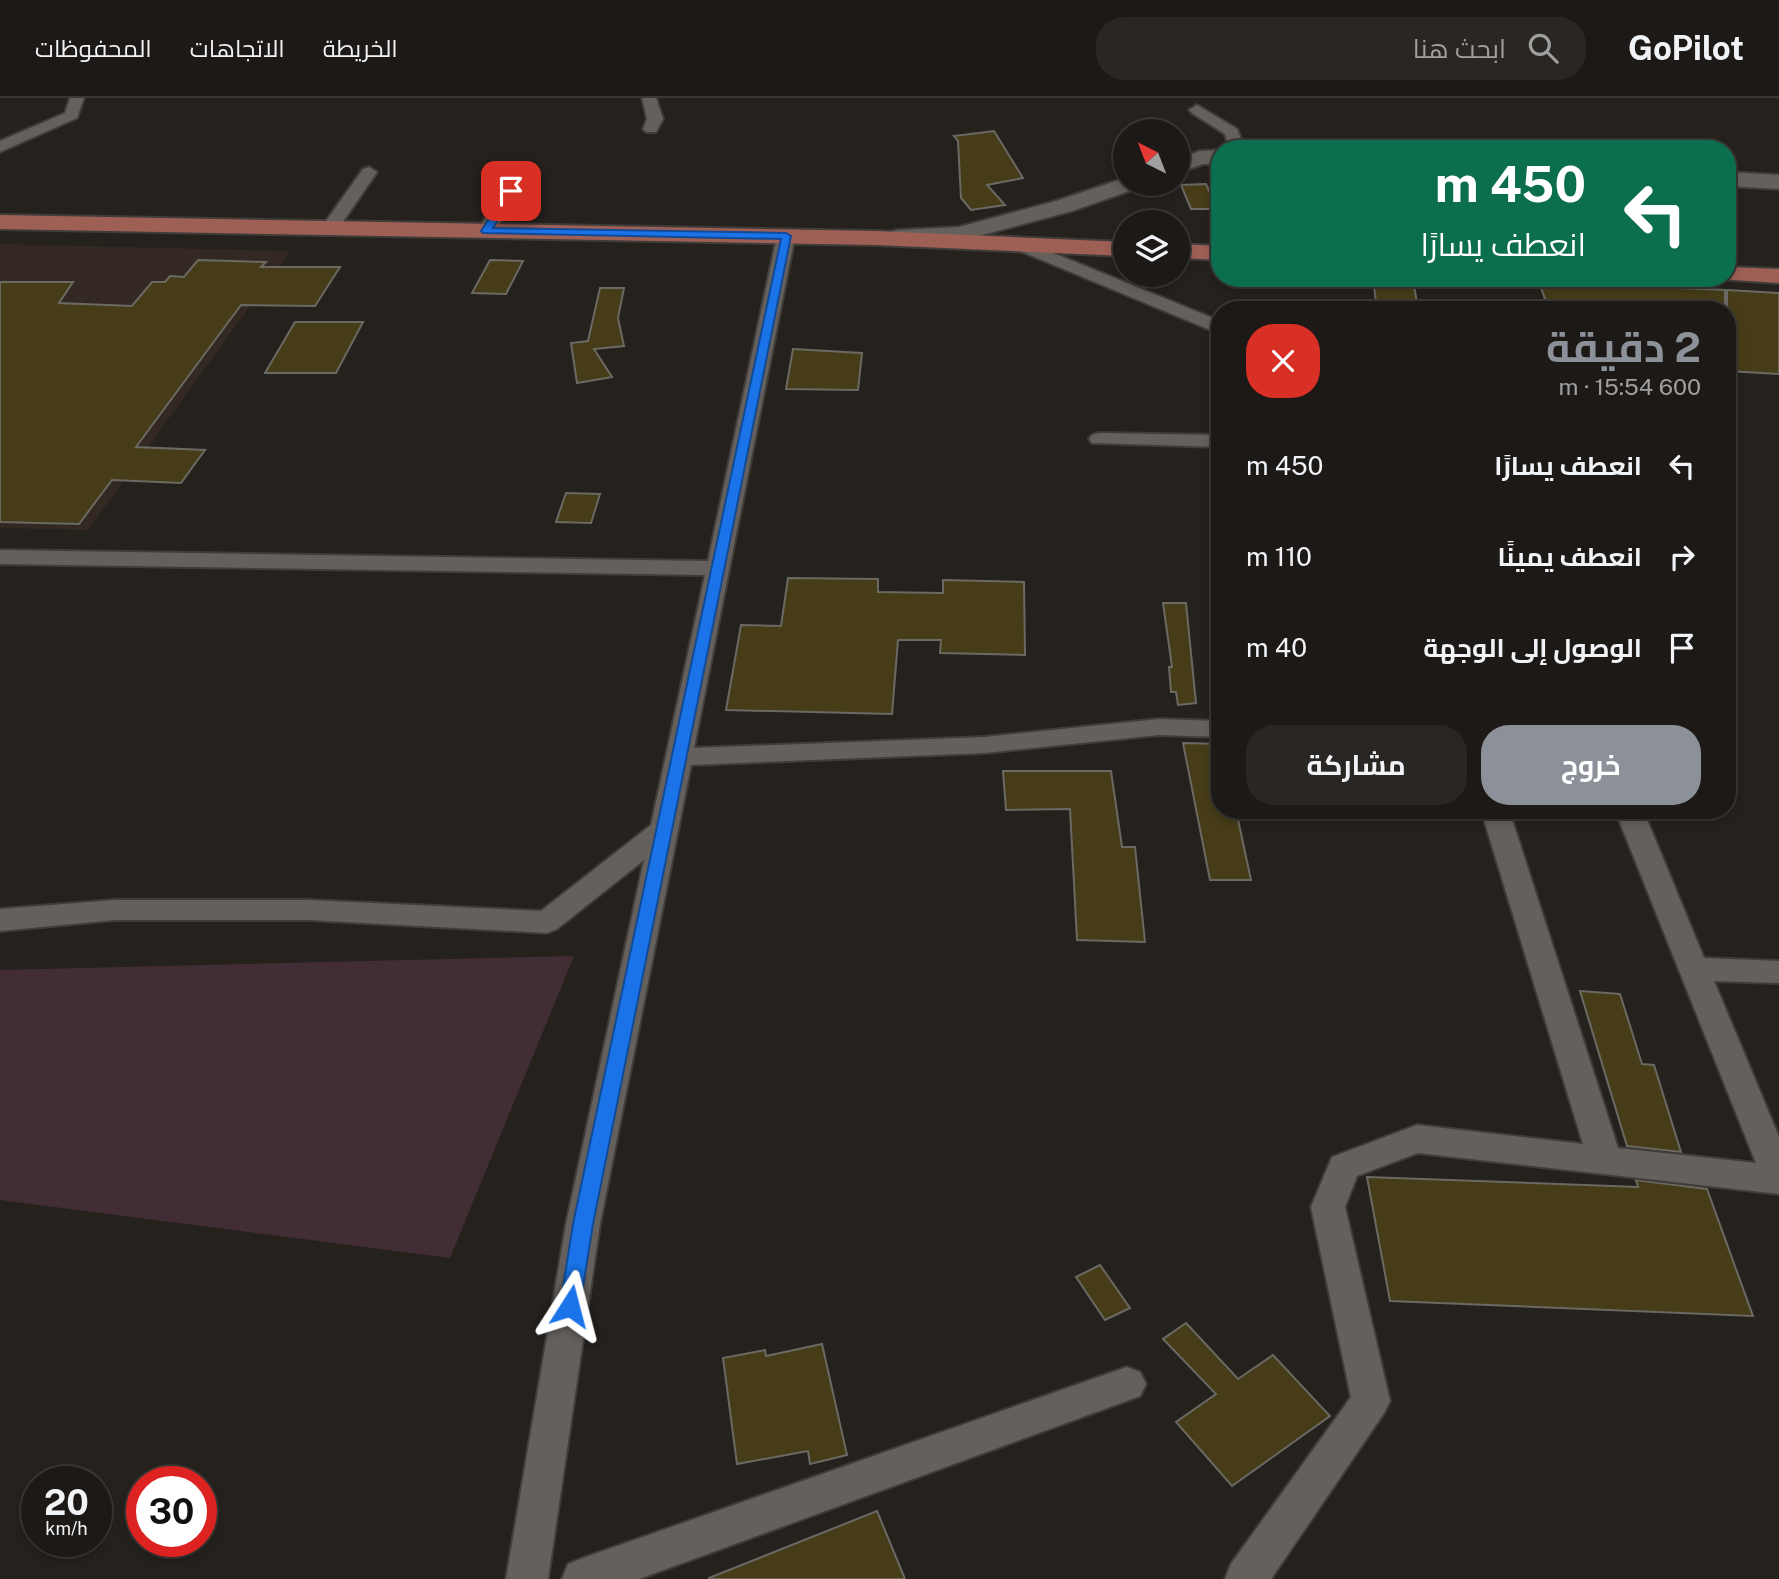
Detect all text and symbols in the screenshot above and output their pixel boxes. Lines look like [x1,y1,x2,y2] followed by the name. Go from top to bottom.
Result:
[1096,17,1586,80] search box
[1524,29,1562,67] icon: search
[1628,29,1744,67] text: GoPilot
[1413,33,1506,64] text: ابحث هنا
[35,34,152,62] text: المحفوظات
[190,34,285,62] text: الاتجاهات
[323,34,398,62] text: الخريطة
[1113,119,1190,196] north arrow
[1113,119,1190,287] map controls
[1435,155,1586,213] text: 450 m
[481,161,541,221] pin
[1610,168,1701,259] icon: left
[492,172,530,210] icon: arrive
[1113,210,1190,287] button: layers
[1420,226,1586,263] text: انعطف يسارًا
[1546,322,1701,371] text: 2 دقيقة
[1246,324,1320,398] button: close
[1559,373,1701,400] text: 600 m · 15:54
[1663,447,1701,485] icon: left
[1246,450,1324,481] text: 450 m
[1494,450,1642,481] text: انعطف يسارًا
[1663,538,1701,576] icon: right
[1246,541,1312,572] text: 110 m
[1498,541,1642,572] text: انعطف يمينًا
[1663,629,1701,667] icon: arrive
[1246,632,1307,663] text: 40 m
[1423,632,1642,663] text: الوصول إلى الوجهة
[1246,725,1467,805] button: مشاركة
[1481,725,1701,805] button: خروج
[533,1269,607,1343] position arrow
[126,1466,217,1557] speed limit sign: 30
[44,1482,89,1523] text: 20
[45,1518,88,1539] text: km/h

